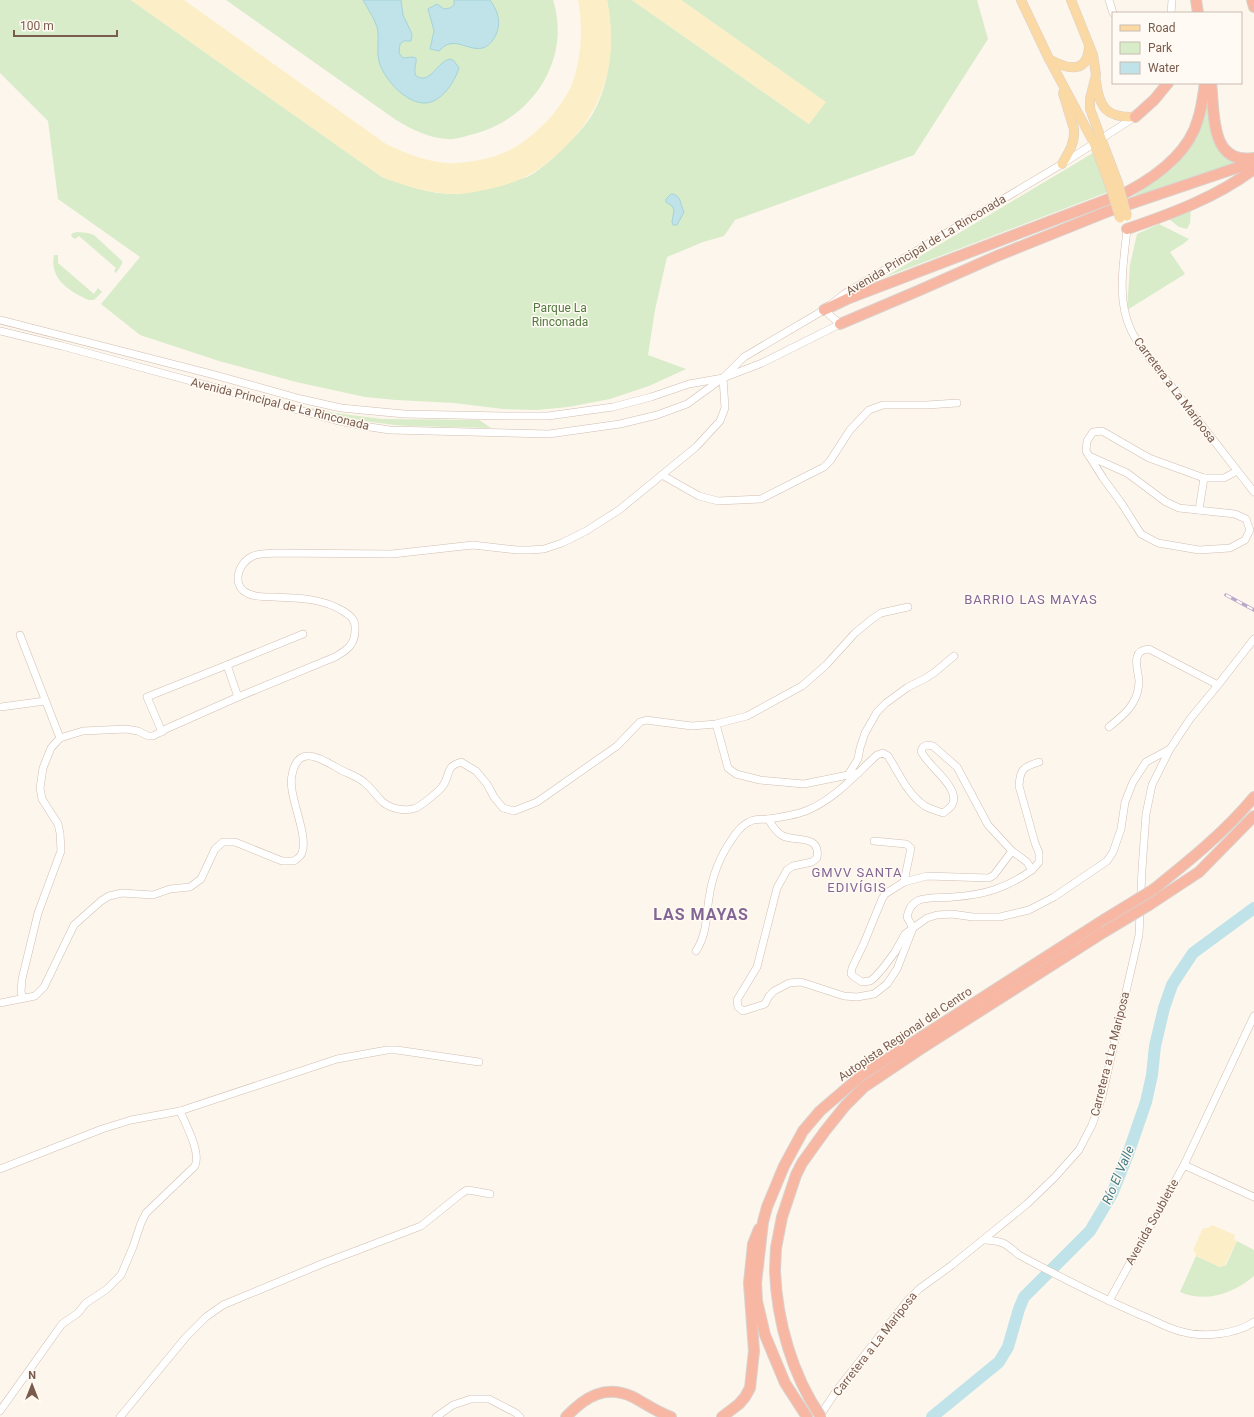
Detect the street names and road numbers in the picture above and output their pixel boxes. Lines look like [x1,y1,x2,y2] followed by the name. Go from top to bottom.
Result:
[844,192,1008,298] street label: Avenida Principal de La Rinconada
[1131,335,1219,445] street label: Carretera a La Mariposa
[189,375,371,433] street label: Avenida Principal de La Rinconada
[836,984,975,1084] street label: Autopista Regional del Centro
[1088,990,1132,1118] street label: Carretera a La Mariposa
[1123,1177,1181,1267] street label: Avenida Soublette
[830,1289,920,1399] street label: Carretera a La Mariposa

